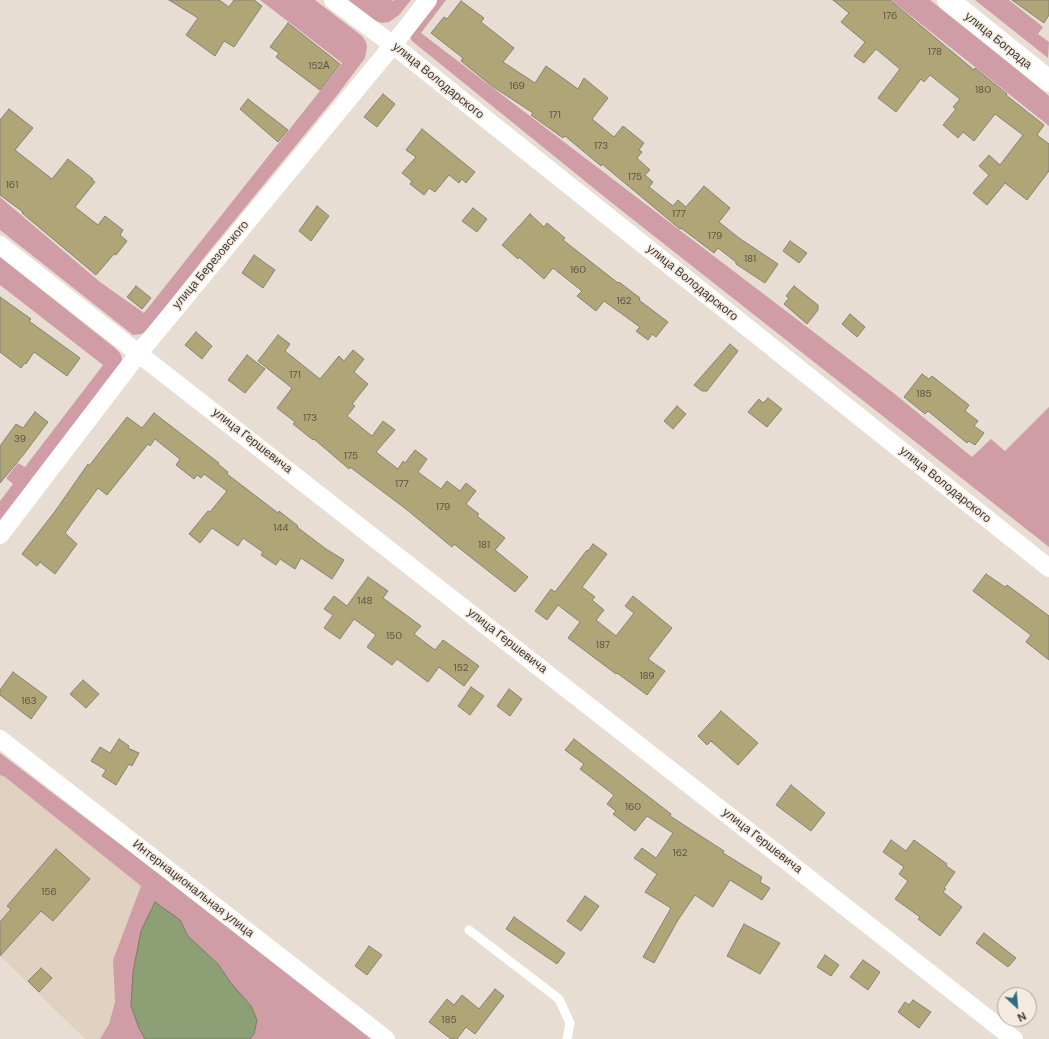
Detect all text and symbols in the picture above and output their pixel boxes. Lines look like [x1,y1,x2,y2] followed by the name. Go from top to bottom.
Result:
[883,10,897,22] house number: 176
[962,10,1034,72] street label: улица Бограда
[389,40,487,122] street label: улица Володарского
[928,46,942,58] house number: 178
[308,60,330,72] house number: 152А
[509,80,525,92] house number: 169
[975,84,991,96] house number: 180
[549,109,561,121] house number: 171
[594,140,608,152] house number: 173
[628,171,642,183] house number: 175
[6,179,18,191] house number: 161
[672,208,686,220] house number: 177
[170,218,252,312] street label: улица Березовского
[708,230,722,242] house number: 179
[643,242,741,324] street label: улица Володарского
[744,253,756,265] house number: 181
[570,264,586,276] house number: 160
[617,295,631,307] house number: 162
[289,369,301,381] house number: 171
[916,388,932,400] house number: 185
[209,405,295,477] street label: улица Гершевича
[303,412,317,424] house number: 173
[14,433,26,445] house number: 39
[896,444,994,526] street label: улица Володарского
[344,450,358,462] house number: 175
[395,478,409,490] house number: 177
[436,501,450,513] house number: 179
[273,522,289,534] house number: 144
[478,539,490,551] house number: 181
[357,595,373,607] house number: 148
[464,605,550,677] street label: улица Гершевича
[386,630,402,642] house number: 150
[596,639,610,651] house number: 187
[454,662,468,674] house number: 152
[639,670,655,682] house number: 189
[21,695,37,707] house number: 163
[625,801,641,813] house number: 160
[719,805,805,877] street label: улица Гершевича
[129,837,257,941] street label: Интернациональная улица
[673,847,687,859] house number: 162
[41,886,57,898] house number: 156
[997,987,1037,1027] north arrow
[1015,1009,1028,1025] text: N
[441,1014,457,1026] house number: 185

